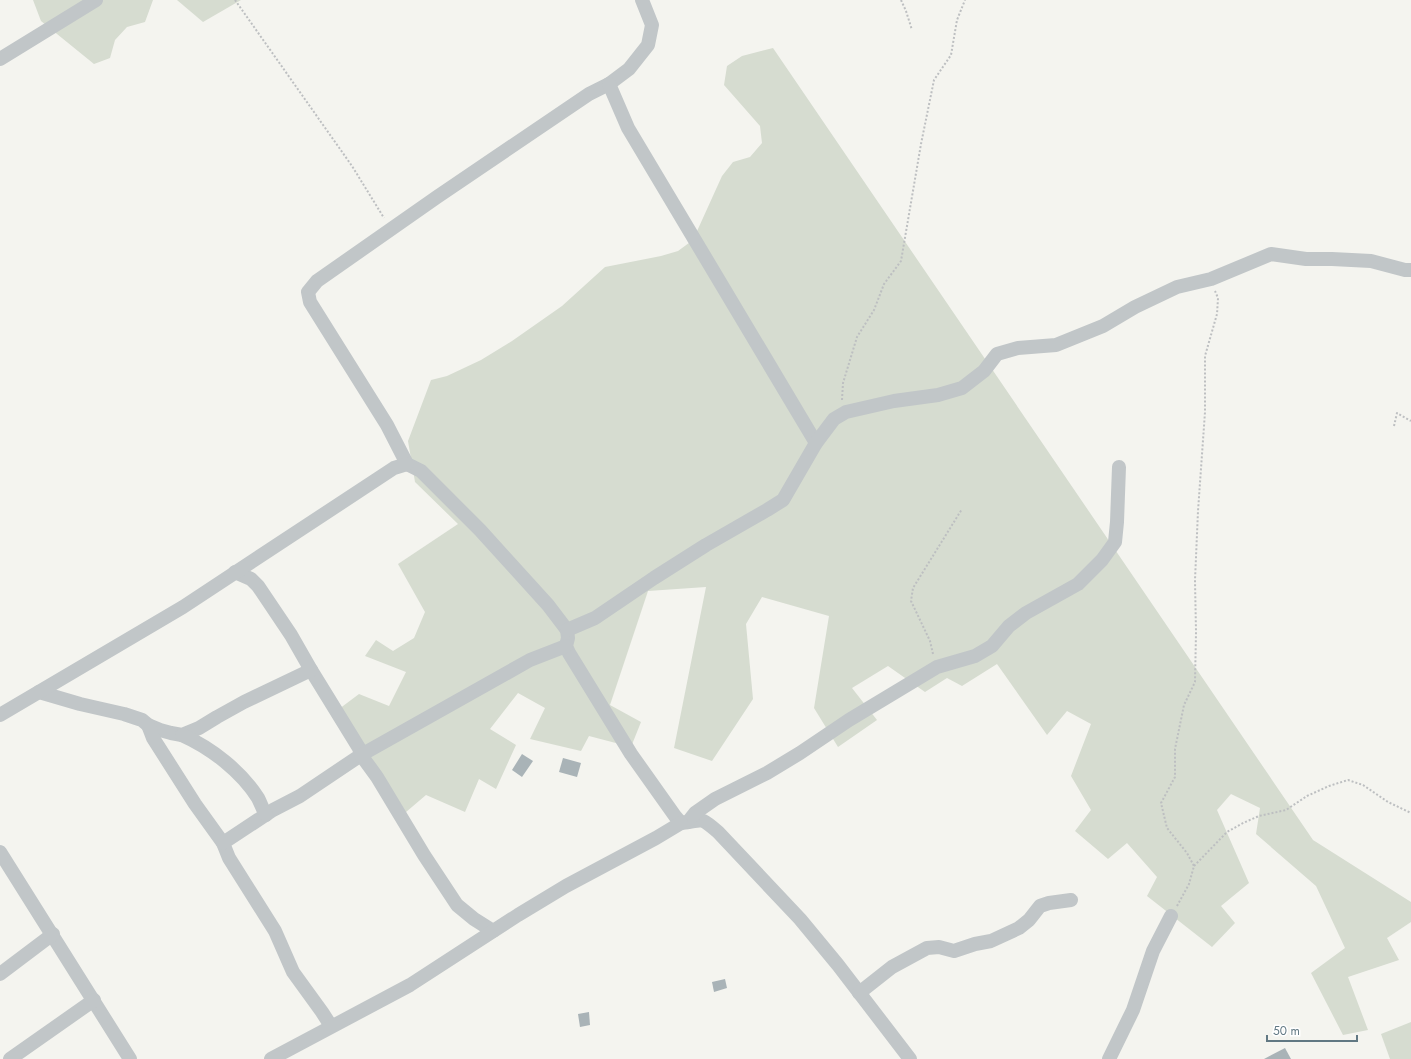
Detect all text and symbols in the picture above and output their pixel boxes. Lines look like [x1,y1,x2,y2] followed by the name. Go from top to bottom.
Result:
[1267,1017,1357,1043] scale bar
[1273,1022,1300,1040] text: 50 m

